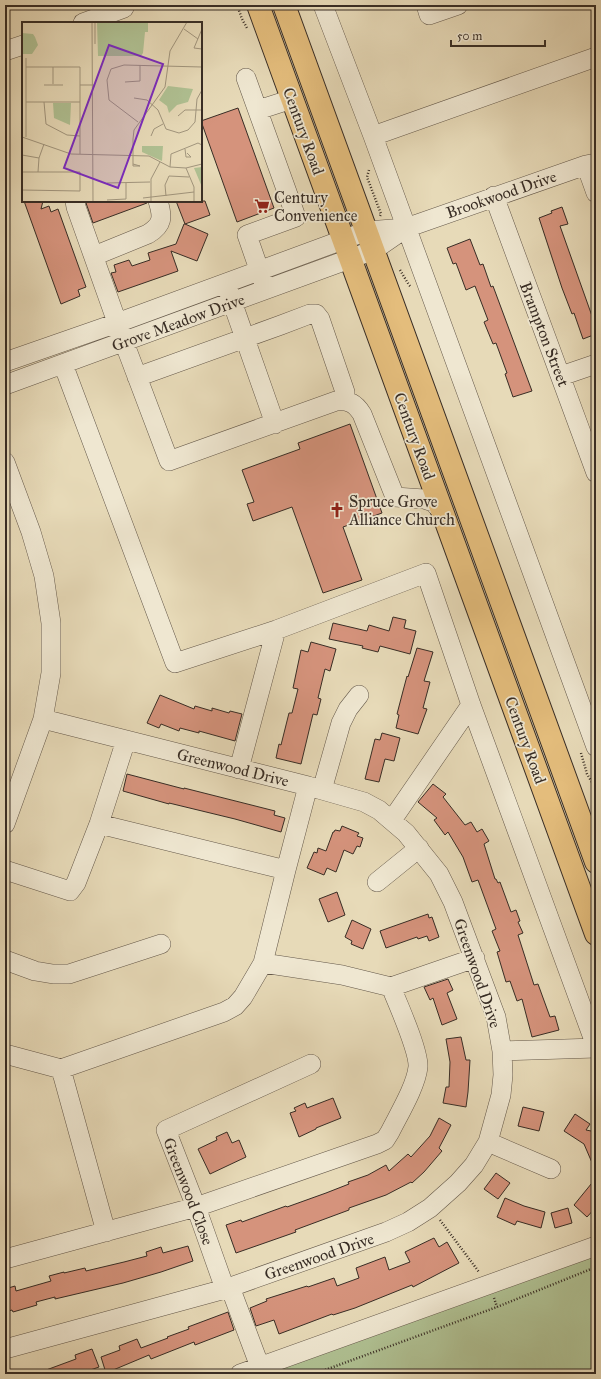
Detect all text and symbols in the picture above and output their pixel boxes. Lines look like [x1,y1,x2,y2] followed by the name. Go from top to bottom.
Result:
[22,22,202,202] inset map
[451,22,545,48] scale bar
[457,29,482,43] text: 50 m
[279,85,328,177] street label: Century Road
[444,167,559,222] street label: Brookwood Drive
[274,188,358,225] place label: Century Convenience
[253,197,271,215] supermarket icon: Century Convenience
[516,279,573,389] street label: Brampton Street
[109,289,248,355] street label: Grove Meadow Drive
[390,390,439,482] street label: Century Road
[348,492,455,529] place label: Spruce Grove Alliance Church
[328,501,346,519] church icon: Spruce Grove Alliance Church
[501,694,550,786] street label: Century Road
[175,744,291,791] street label: Greenwood Drive
[450,916,505,1031] street label: Greenwood Drive
[159,1135,218,1248] street label: Greenwood Close
[262,1229,377,1284] street label: Greenwood Drive

